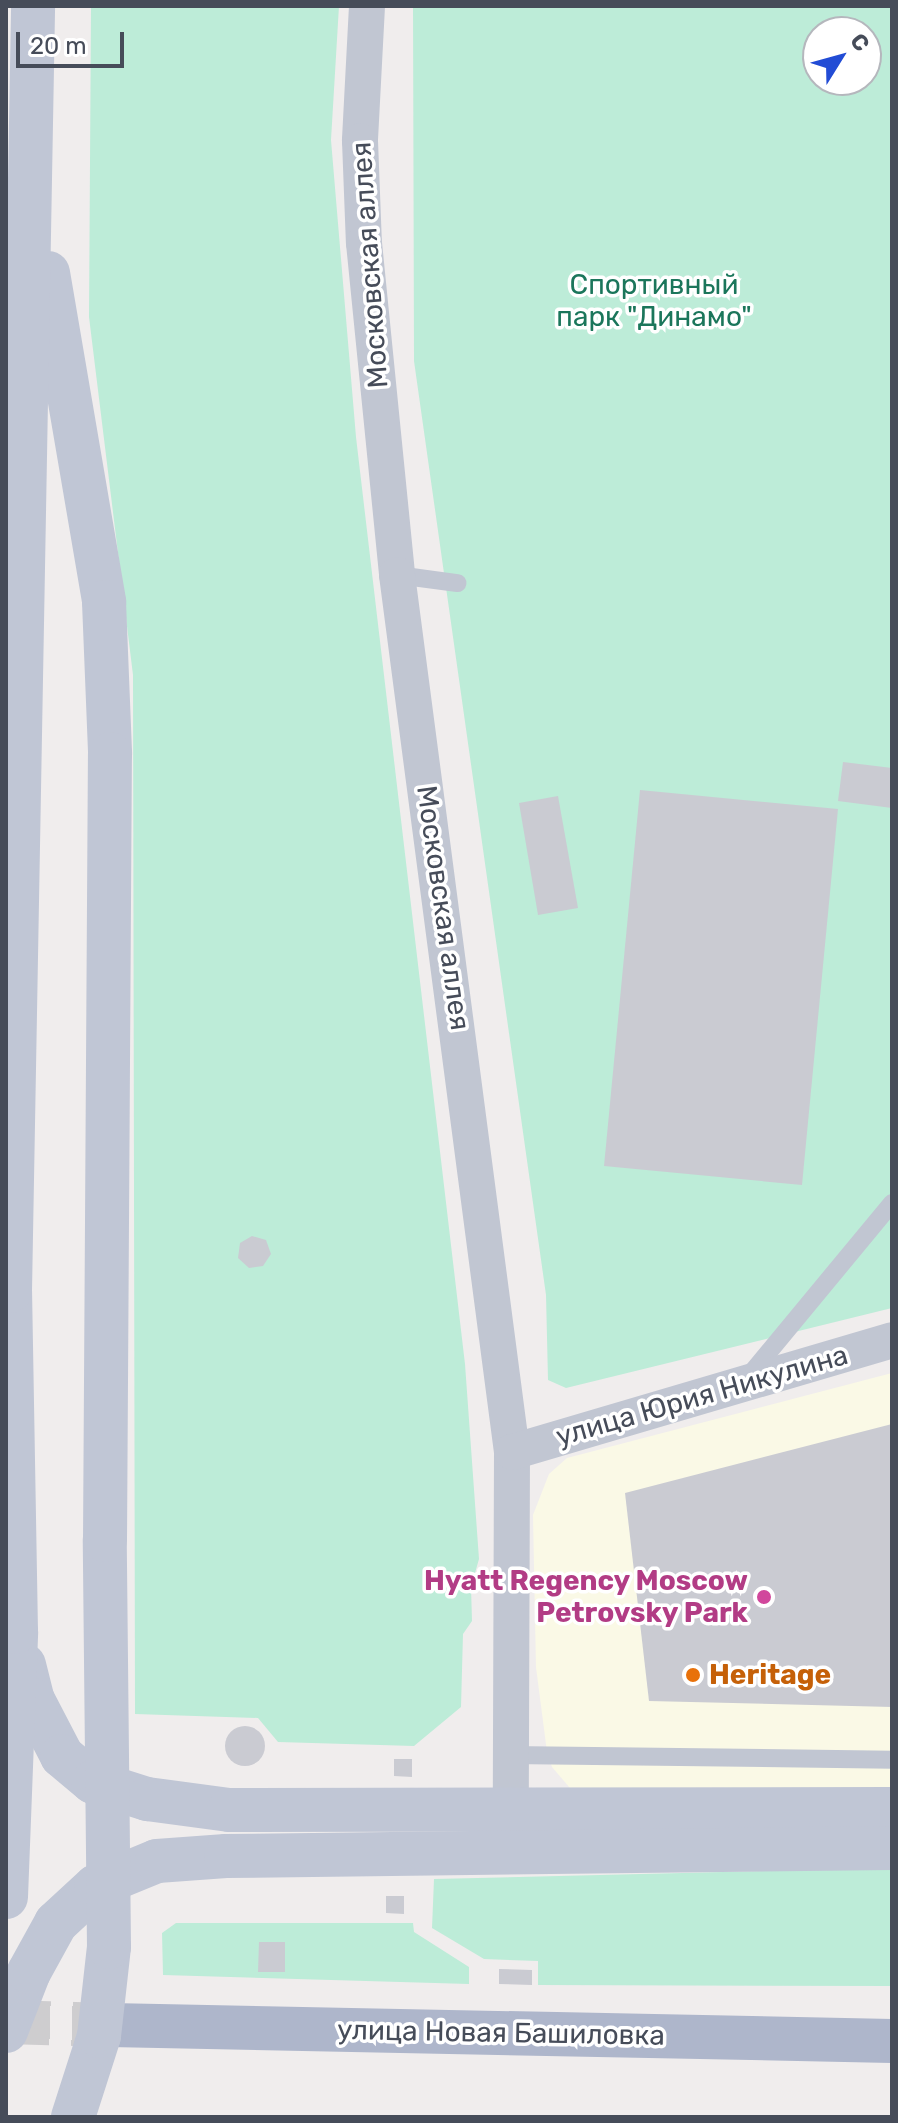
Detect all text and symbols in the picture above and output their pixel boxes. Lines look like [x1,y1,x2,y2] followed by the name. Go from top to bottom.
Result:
[20,16,128,66] scale bar
[802,16,882,96] north arrow
[845,28,875,57] text: С
[30,32,87,60] text: 20 m
[345,141,395,389] street label: Московская аллея
[556,268,752,334] park label: Спортивный парк "Динамо"
[409,783,477,1033] street label: Московская аллея
[552,1338,852,1454] street label: улица Юрия Никулина
[423,1564,748,1630] place label: Hyatt Regency Moscow Petrovsky Park
[755,1588,773,1606] marker: Hyatt Regency Moscow Petrovsky Park
[709,1658,831,1692] place label: Heritage
[684,1666,702,1684] marker: Heritage
[337,2013,665,2053] street label: улица Новая Башиловка

